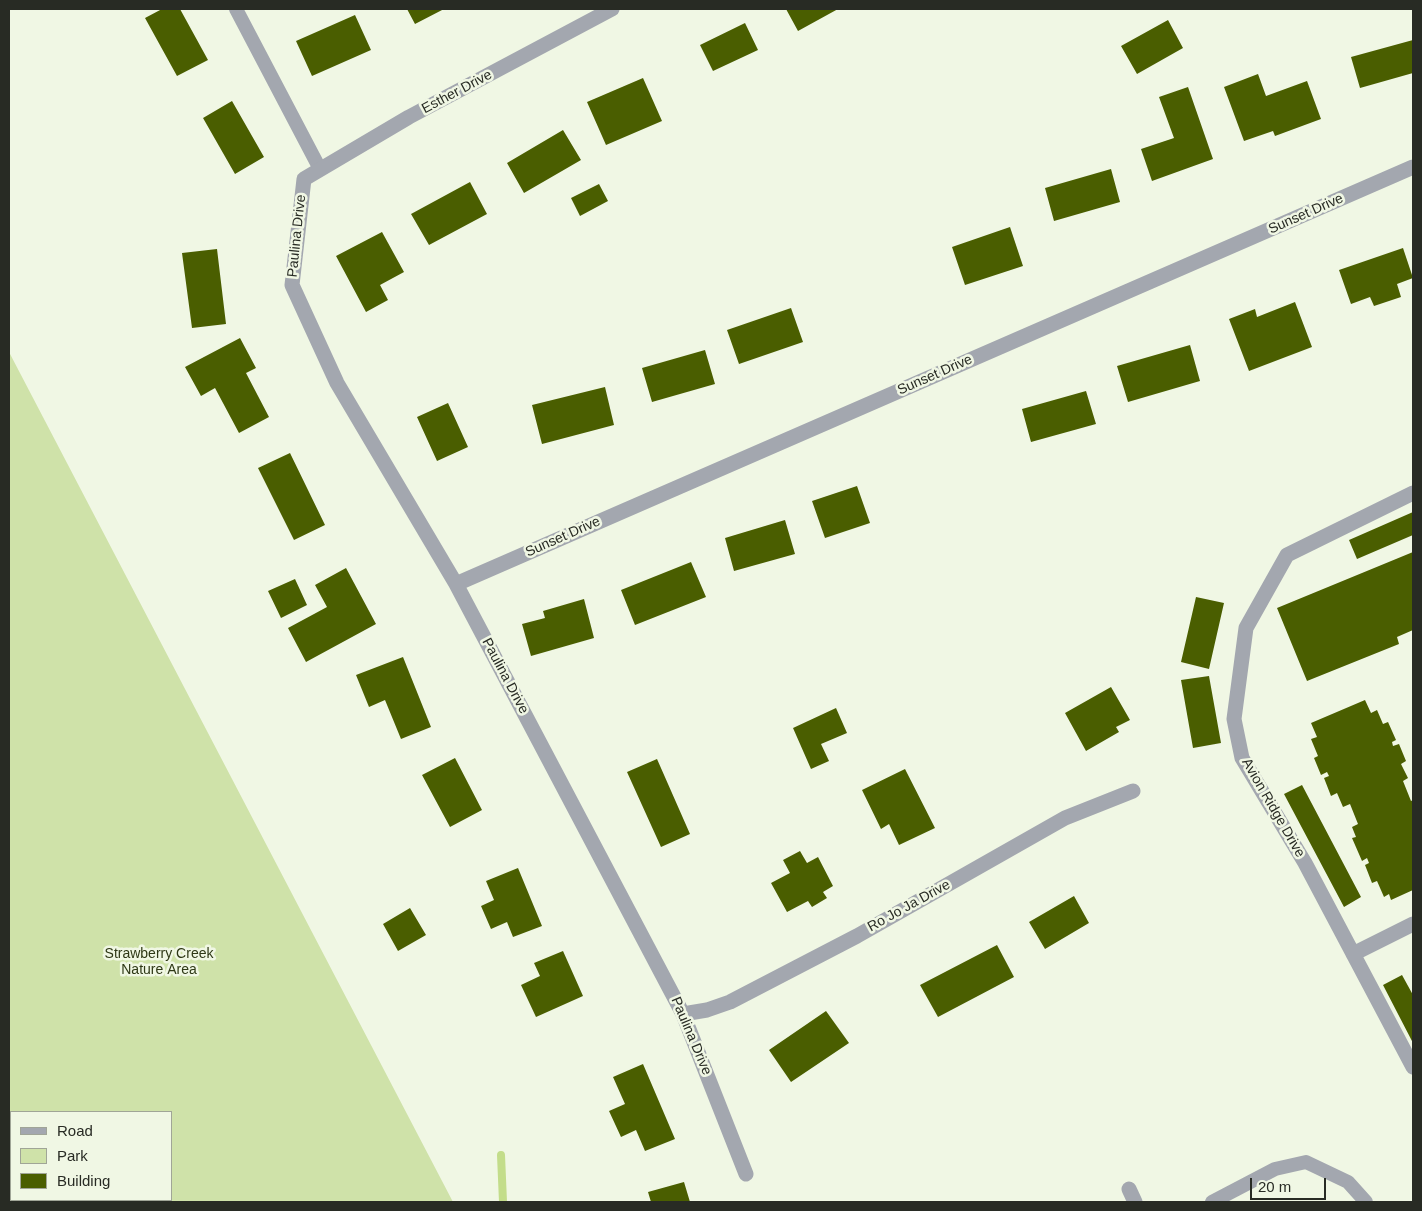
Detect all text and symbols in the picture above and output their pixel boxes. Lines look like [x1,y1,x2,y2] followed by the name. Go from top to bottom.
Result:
[419,67,495,117] street label: Esther Drive
[1266,190,1346,238] street label: Sunset Drive
[284,194,310,278] street label: Paulina Drive
[895,351,975,399] street label: Sunset Drive
[523,513,603,561] street label: Sunset Drive
[478,635,532,717] street label: Paulina Drive
[1238,755,1308,861] street label: Avion Ridge Drive
[865,876,953,936] street label: Ro Jo Ja Drive
[105,946,213,979] park label: Strawberry Creek Nature Area
[667,994,715,1078] street label: Paulina Drive
[10,1111,172,1201] legend
[57,1122,93,1139] text: Road
[57,1147,88,1164] text: Park
[1252,1168,1328,1200] scale bar
[57,1172,110,1189] text: Building
[1258,1178,1291,1195] text: 20 m

